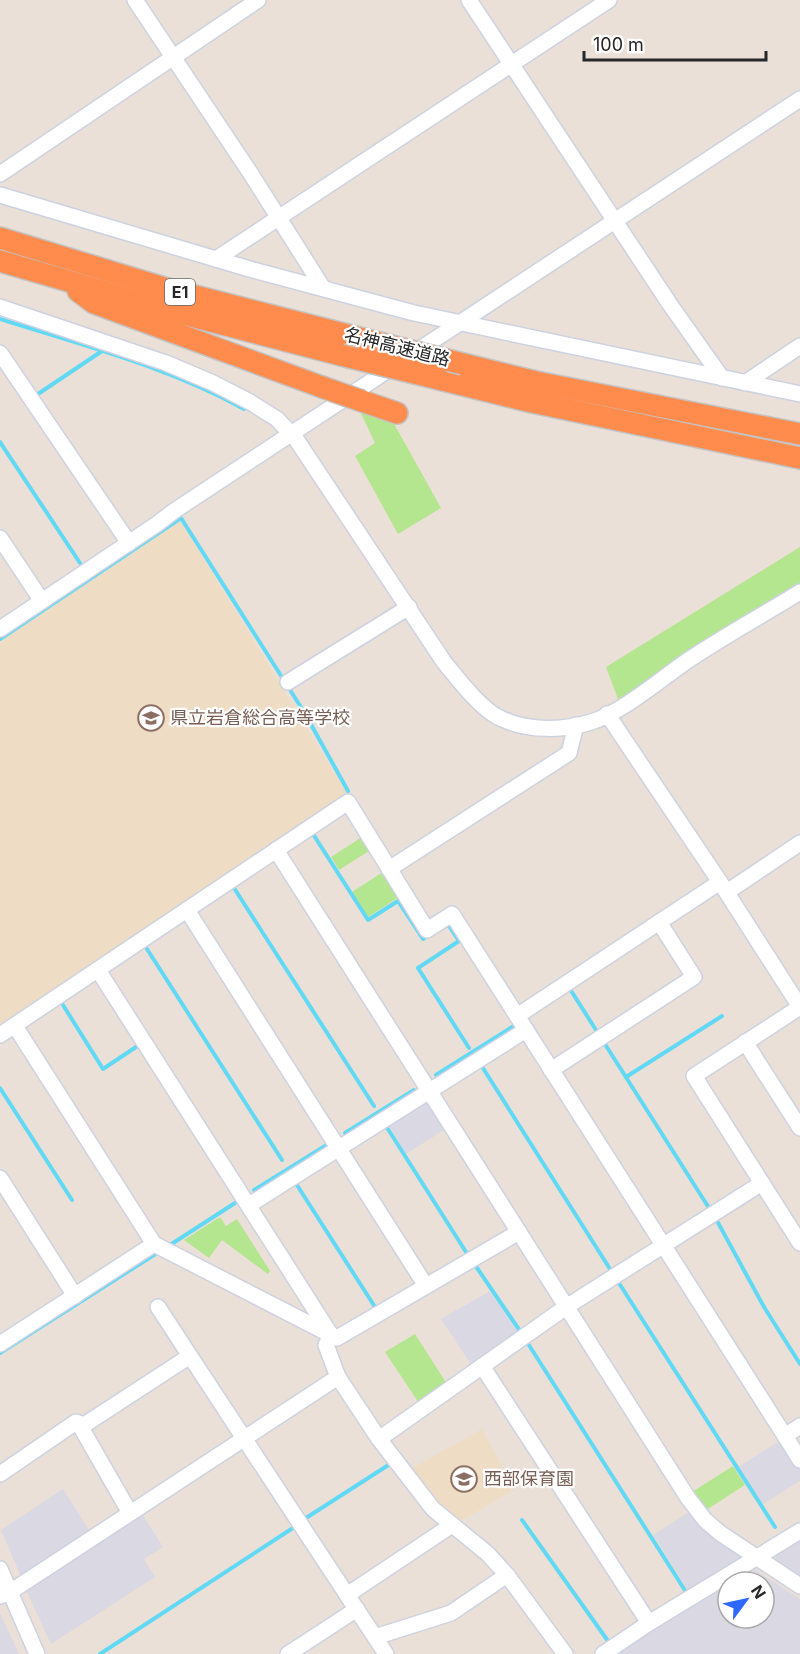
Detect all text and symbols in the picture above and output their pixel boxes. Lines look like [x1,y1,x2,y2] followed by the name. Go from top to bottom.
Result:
[584,24,766,62] scale bar
[593,34,644,55] text: 100 m
[165,279,195,305] road number: E1
[342,323,452,370] street label: 名神高速道路
[136,703,166,733] school or university icon: 県立岩倉総合高等学校
[170,707,350,728] place label: 県立岩倉総合高等学校
[449,1464,479,1494] school or university icon: 西部保育園
[484,1468,574,1489] place label: 西部保育園
[716,1570,776,1630] north arrow
[747,1581,770,1602] text: N

